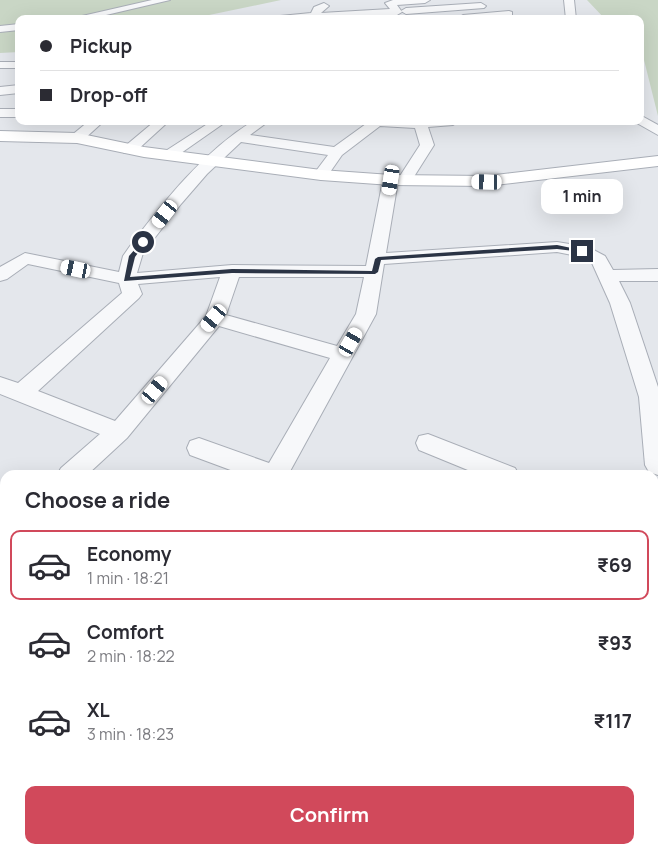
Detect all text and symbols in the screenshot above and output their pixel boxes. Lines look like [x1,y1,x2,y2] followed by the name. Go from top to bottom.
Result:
[70,33,132,59] text: Pickup
[70,82,147,108] text: Drop-off
[381,164,400,196] car
[471,174,502,190] car
[541,178,623,214] callout: 1 min
[562,185,602,207] text: 1 min
[149,198,180,230] car
[132,231,154,253] route start
[571,240,593,262] route end
[59,259,92,279] car
[198,302,229,334] car
[337,325,364,359] car
[139,374,170,406] car
[25,485,170,515] text: Choose a ride
[87,541,171,567] text: Economy
[27,543,72,588] icon: car
[597,552,632,578] text: ₹69
[87,567,169,589] text: 1 min · 18:21
[87,619,164,645] text: Comfort
[27,621,72,666] icon: car
[597,630,632,656] text: ₹93
[87,645,175,667] text: 2 min · 18:22
[87,697,110,723] text: XL
[27,699,72,744] icon: car
[593,708,632,734] text: ₹117
[87,723,174,745] text: 3 min · 18:23
[25,786,634,844] button: Confirm

